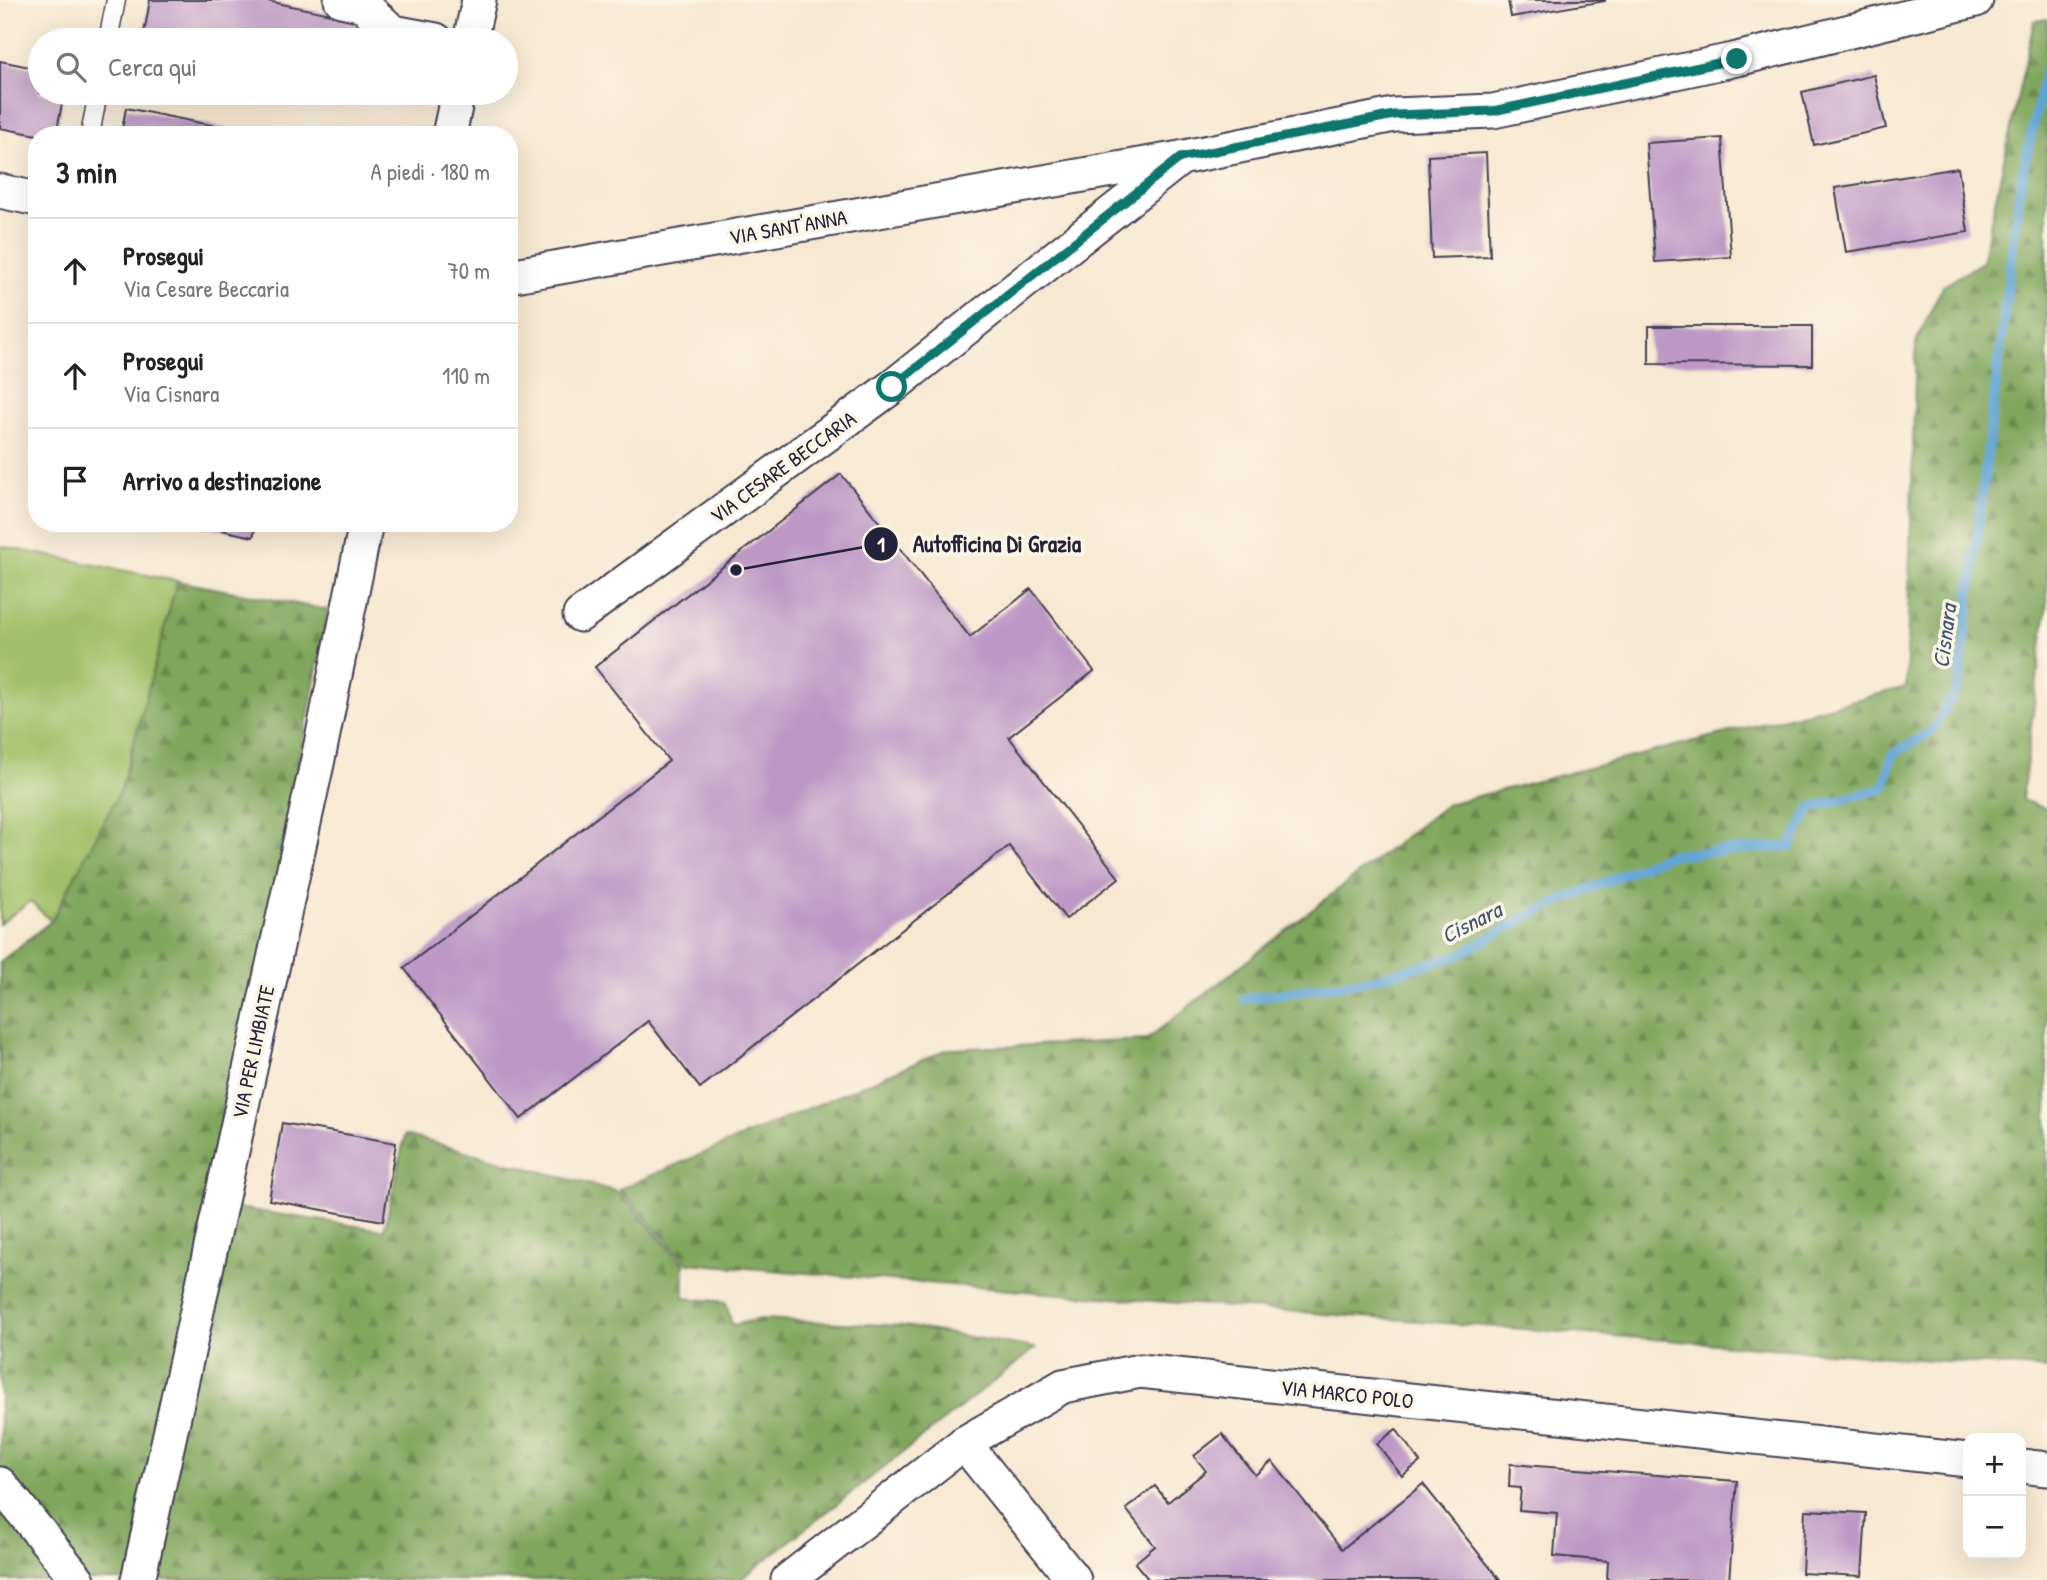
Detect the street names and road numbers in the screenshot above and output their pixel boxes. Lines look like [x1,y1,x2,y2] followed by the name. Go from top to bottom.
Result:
[727,202,849,252] street label: VIA SANT'ANNA
[704,404,862,530] street label: VIA CESARE BECCARIA
[225,983,281,1121] street label: VIA PER LIMBIATE
[1279,1373,1415,1415] street label: VIA MARCO POLO

